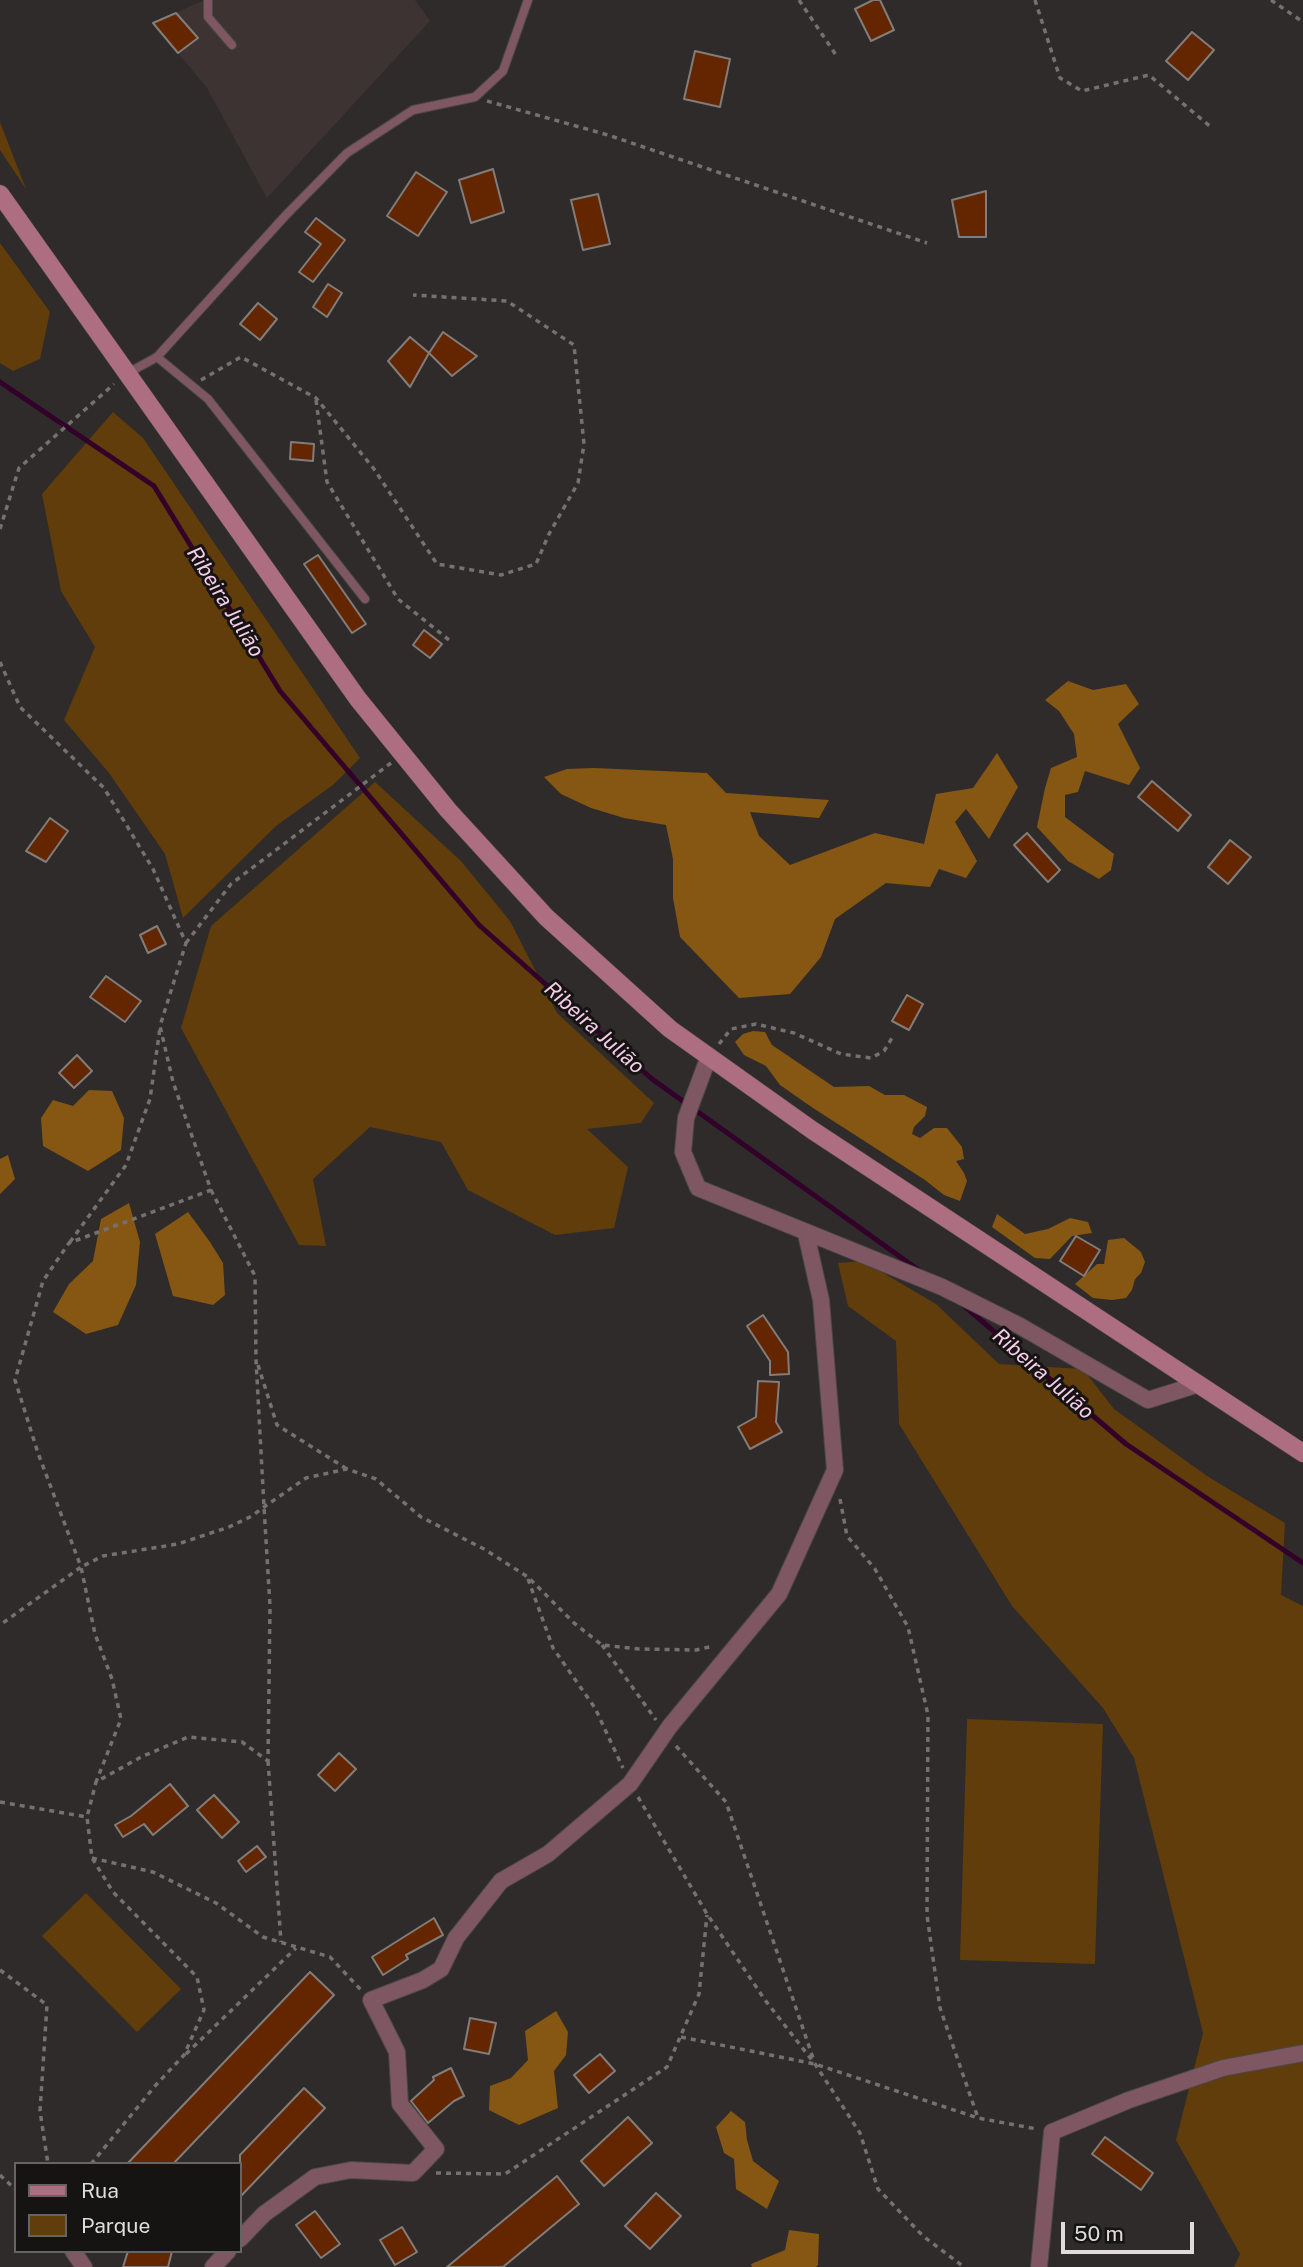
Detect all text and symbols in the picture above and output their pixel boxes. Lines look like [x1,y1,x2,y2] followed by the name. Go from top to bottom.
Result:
[181,542,269,662] water label: Ribeira Julião
[539,977,649,1079] water label: Ribeira Julião
[987,1323,1099,1425] water label: Ribeira Julião
[14,2162,242,2253] legend
[81,2178,119,2203] text: Rua
[1065,2208,1198,2252] scale bar
[81,2213,150,2238] text: Parque
[1074,2221,1124,2246] text: 50 m

